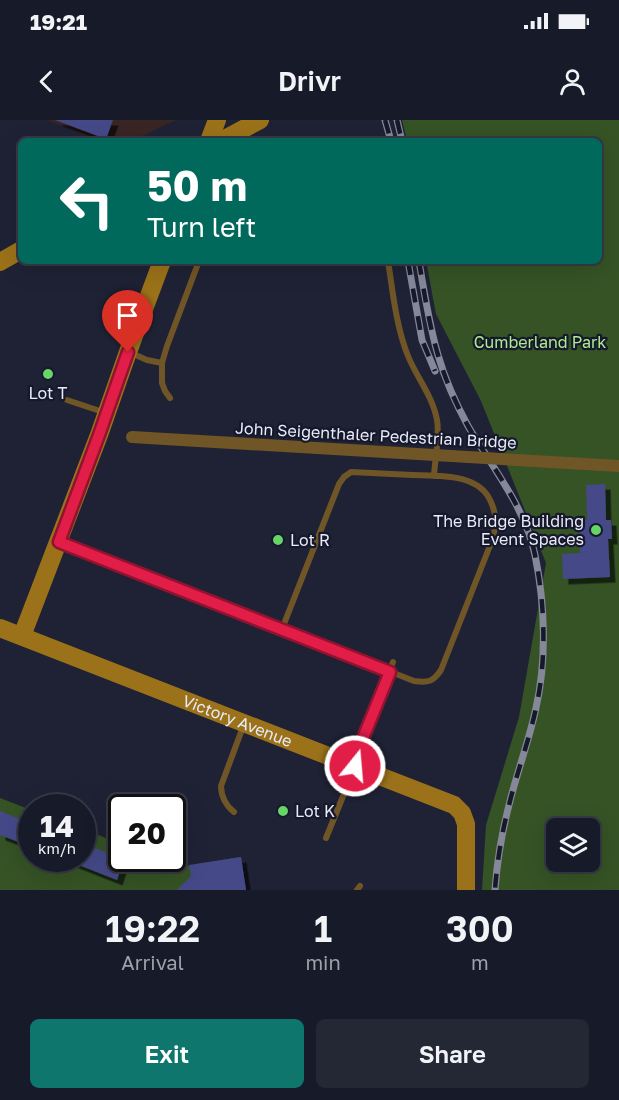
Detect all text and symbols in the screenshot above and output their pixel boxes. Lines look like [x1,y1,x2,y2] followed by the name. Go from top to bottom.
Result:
[30,8,87,35] text: 19:21
[30,65,63,98] icon: back
[278,65,341,97] text: Drivr
[556,65,589,98] icon: person
[147,160,247,210] text: 50 m
[48,162,126,240] icon: left
[147,211,256,243] text: Turn left
[102,290,153,352] pin
[111,299,144,332] icon: arrive
[474,332,606,352] park label: Cumberland Park
[41,367,55,381] marker: Lot T
[29,383,68,403] place label: Lot T
[235,418,517,452] street label: John Seigenthaler Pedestrian Bridge
[433,511,584,549] place label: The Bridge Building Event Spaces
[589,523,603,537] marker: The Bridge Building Event Spaces
[290,530,330,550] place label: Lot R
[271,533,285,547] marker: Lot R
[180,690,295,751] street label: Victory Avenue
[323,734,387,798] position arrow
[108,794,186,872] speed limit sign: 20
[295,801,335,821] place label: Lot K
[276,804,290,818] marker: Lot K
[40,808,74,844] text: 14
[546,818,600,872] map controls
[546,818,600,872] button: layers
[38,839,76,857] text: km/h
[105,907,200,950] text: 19:22
[314,907,332,950] text: 1
[446,907,514,950] text: 300
[121,950,184,974] text: Arrival
[305,950,341,974] text: min
[471,950,489,974] text: m
[30,1019,304,1088] button: Exit
[316,1019,589,1088] button: Share

